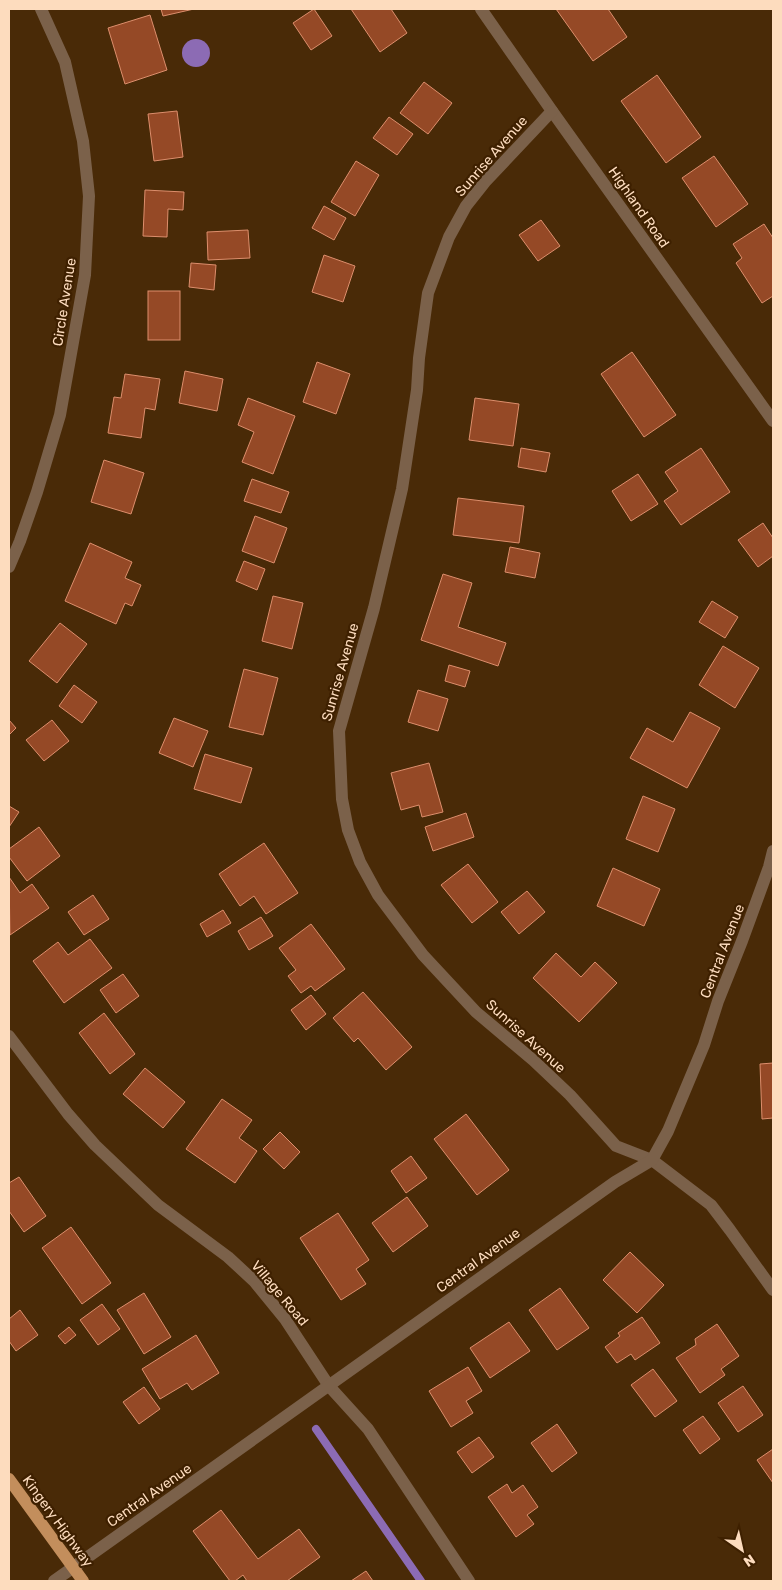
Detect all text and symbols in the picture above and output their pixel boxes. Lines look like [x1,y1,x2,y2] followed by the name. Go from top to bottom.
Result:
[452,112,531,200] street label: Sunrise Avenue
[604,164,673,251] street label: Highland Road
[49,257,80,347] street label: Circle Avenue
[318,621,363,723] street label: Sunrise Avenue
[697,902,748,1001] street label: Central Avenue
[482,996,569,1077] street label: Sunrise Avenue
[433,1224,524,1297] street label: Central Avenue
[247,1257,312,1329] street label: Village Road
[104,1460,195,1531] street label: Central Avenue
[19,1472,97,1571] street label: Kingery Highway
[717,1525,767,1575] north arrow
[740,1550,758,1570] text: N

